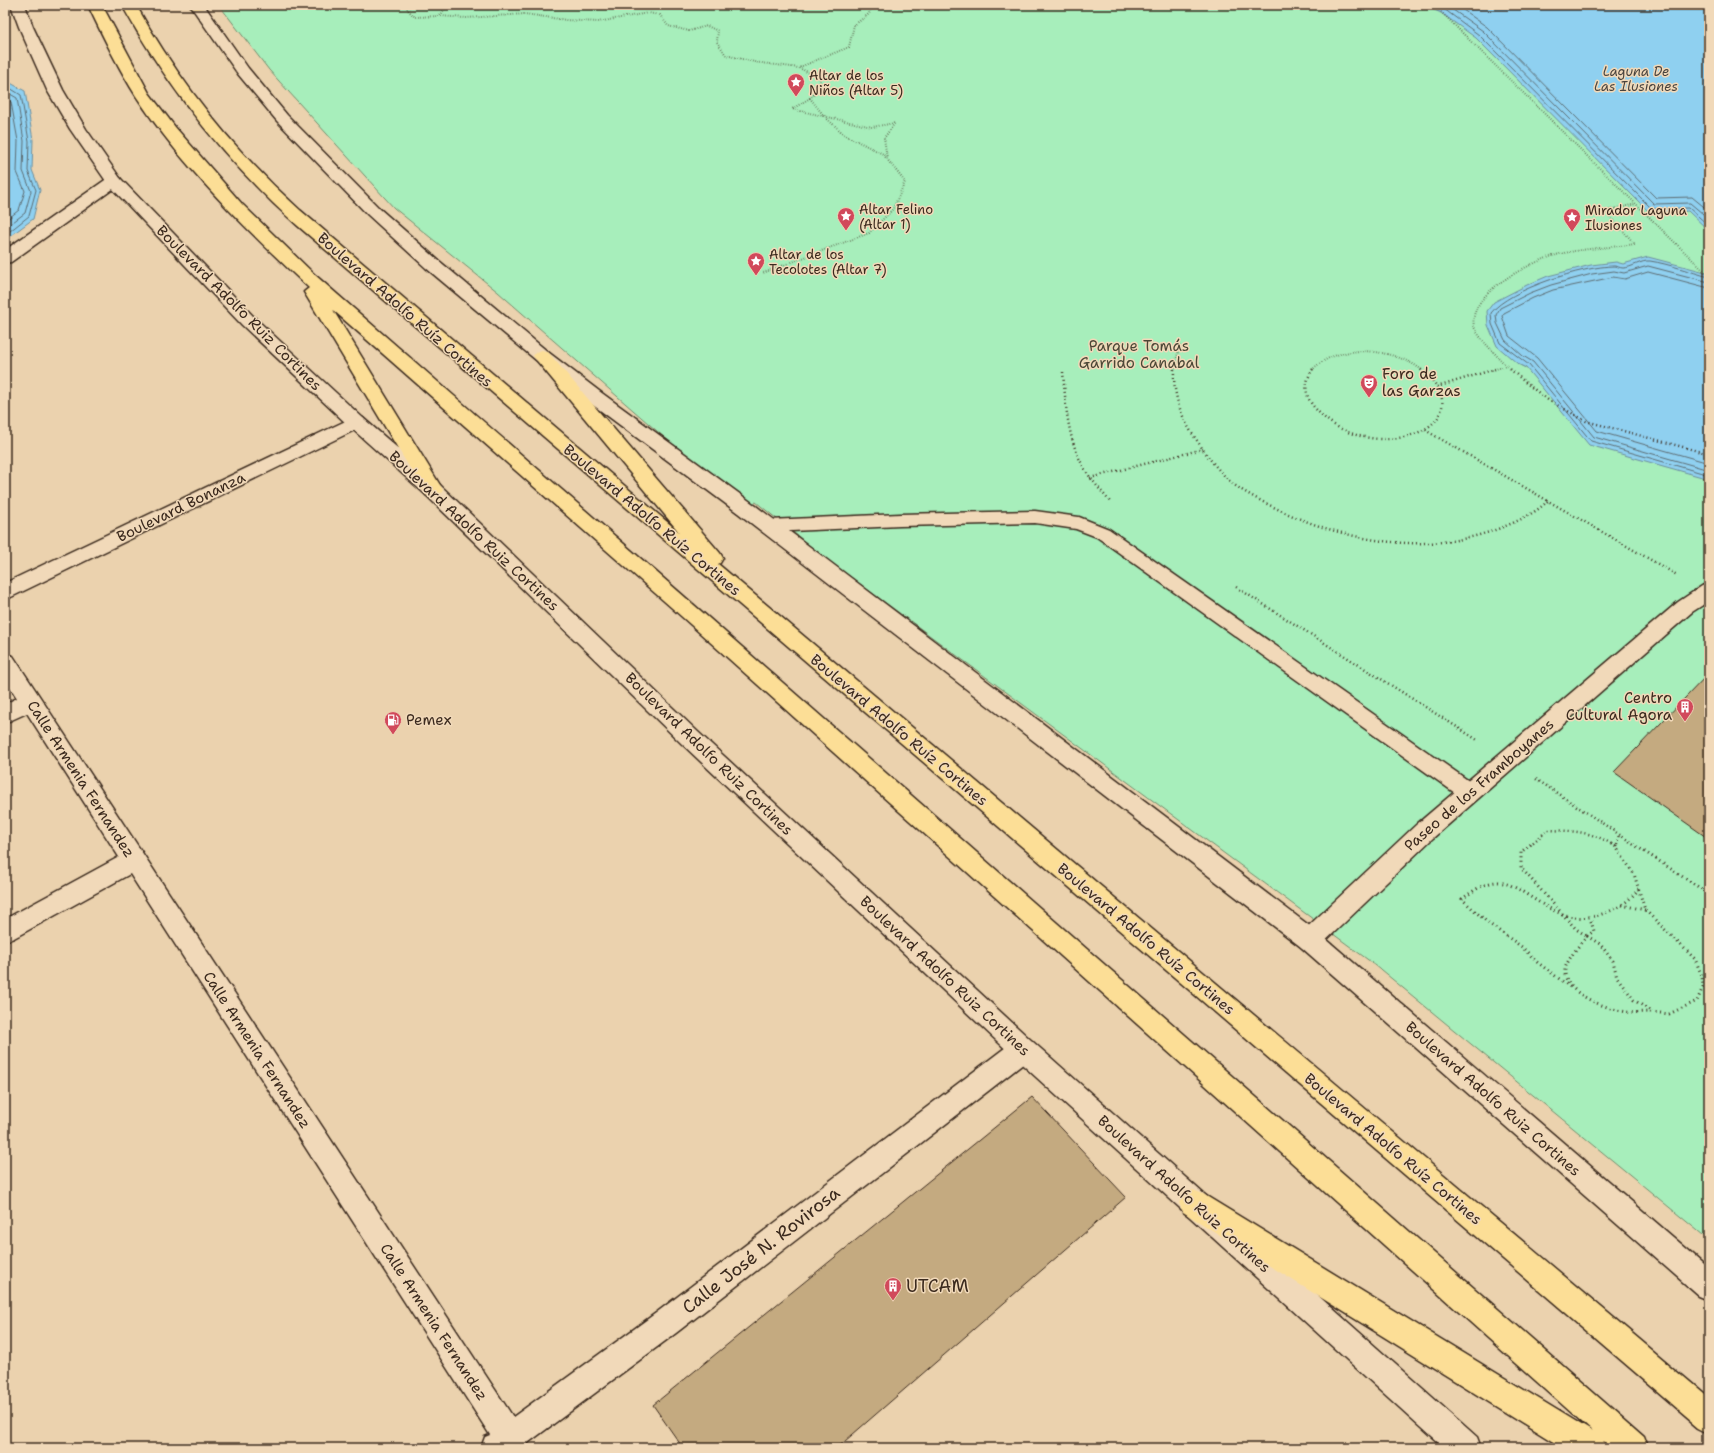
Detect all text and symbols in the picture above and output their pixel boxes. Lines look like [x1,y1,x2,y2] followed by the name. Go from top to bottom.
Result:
[1594,63,1678,95] water label: Laguna De Las Ilusiones
[809,67,903,99] place label: Altar de los Niños (Altar 5)
[786,72,806,97] place icon: Altar de los Niños (Altar 5)
[859,201,933,233] place label: Altar Felino (Altar 1)
[1585,202,1687,234] place label: Mirador Laguna Ilusiones
[836,206,856,231] place icon: Altar Felino (Altar 1)
[1562,207,1582,232] place icon: Mirador Laguna Ilusiones
[152,221,326,395] street label: Boulevard Adolfo Ruiz Cortines
[313,228,497,392] street label: Boulevard Adolfo Ruíz Cortines
[769,246,886,278] place label: Altar de los Tecolotes (Altar 7)
[746,251,766,276] place icon: Altar de los Tecolotes (Altar 7)
[1079,336,1200,373] park label: Parque Tomás Garrido Canabal
[1382,364,1461,401] place label: Foro de las Garzas
[1359,373,1379,398] theatre icon: Foro de las Garzas
[559,440,745,600] street label: Boulevard Adolfo Ruíz Cortines
[384,447,564,615] street label: Boulevard Adolfo Ruiz Cortines
[114,467,249,547] street label: Boulevard Bonanza
[806,650,992,810] street label: Boulevard Adolfo Ruíz Cortines
[621,668,797,840] street label: Boulevard Adolfo Ruiz Cortines
[1566,688,1673,725] place label: Centro Cultural Agora
[23,697,139,861] street label: Calle Armenia Fernandez
[1675,697,1695,722] building icon: Centro Cultural Agora
[383,710,403,735] fuel station icon: Pemex
[406,710,452,730] place label: Pemex
[1400,714,1558,856] street label: Paseo de los Framboyanes
[1053,859,1239,1019] street label: Boulevard Adolfo Ruíz Cortines
[855,892,1035,1060] street label: Boulevard Adolfo Ruiz Cortines
[199,968,315,1132] street label: Calle Armenia Fernandez
[1401,1017,1585,1181] street label: Boulevard Adolfo Ruiz Cortines
[1300,1069,1486,1229] street label: Boulevard Adolfo Ruíz Cortines
[1093,1111,1275,1277] street label: Boulevard Adolfo Ruiz Cortines
[677,1181,845,1319] street label: Calle José N. Rovirosa
[376,1240,492,1404] street label: Calle Armenia Fernandez
[906,1274,969,1298] place label: UTCAM
[883,1276,903,1301] building icon: UTCAM

